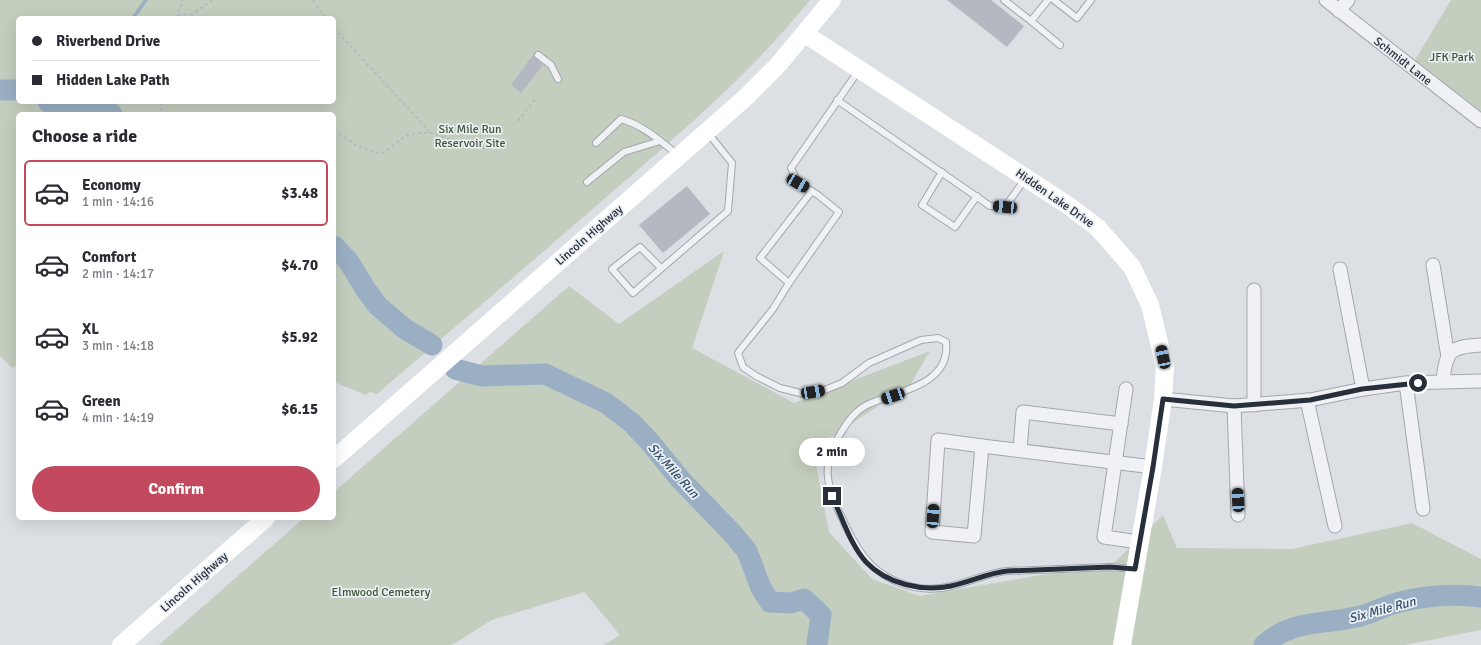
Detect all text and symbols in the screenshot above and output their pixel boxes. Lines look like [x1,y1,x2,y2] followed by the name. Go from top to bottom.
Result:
[56,32,160,50] text: Riverbend Drive
[1371,34,1435,89] street label: Schmidt Lane
[1430,50,1474,65] park label: JFK Park
[56,71,170,89] text: Hidden Lake Path
[435,122,505,151] park label: Six Mile Run Reservoir Site
[32,125,137,147] text: Choose a ride
[1012,166,1097,231] street label: Hidden Lake Drive
[785,172,811,194] car
[34,175,70,211] icon: car
[82,176,141,194] text: Economy
[281,184,318,202] text: $3.48
[82,194,154,210] text: 1 min · 14:16
[993,200,1017,214] car
[553,202,626,269] street label: Lincoln Highway
[34,247,70,283] icon: car
[82,248,136,266] text: Comfort
[281,256,318,274] text: $4.70
[82,266,154,282] text: 2 min · 14:17
[34,319,70,355] icon: car
[82,320,99,338] text: XL
[281,328,318,346] text: $5.92
[82,338,154,354] text: 3 min · 14:18
[1155,344,1171,370] car
[1409,374,1427,392] route start
[800,384,826,400] car
[880,386,906,406] car
[34,391,70,427] icon: car
[82,392,121,410] text: Green
[281,400,318,418] text: $6.15
[82,410,154,426] text: 4 min · 14:19
[799,438,865,466] callout: 2 min
[644,440,703,502] water label: Six Mile Run
[816,444,848,460] text: 2 min
[32,466,320,512] button: Confirm
[823,487,841,505] route end
[1231,488,1245,512] car
[926,504,940,528] car
[158,549,231,616] street label: Lincoln Highway
[332,585,431,600] park label: Elmwood Cemetery
[1347,593,1418,627] water label: Six Mile Run

